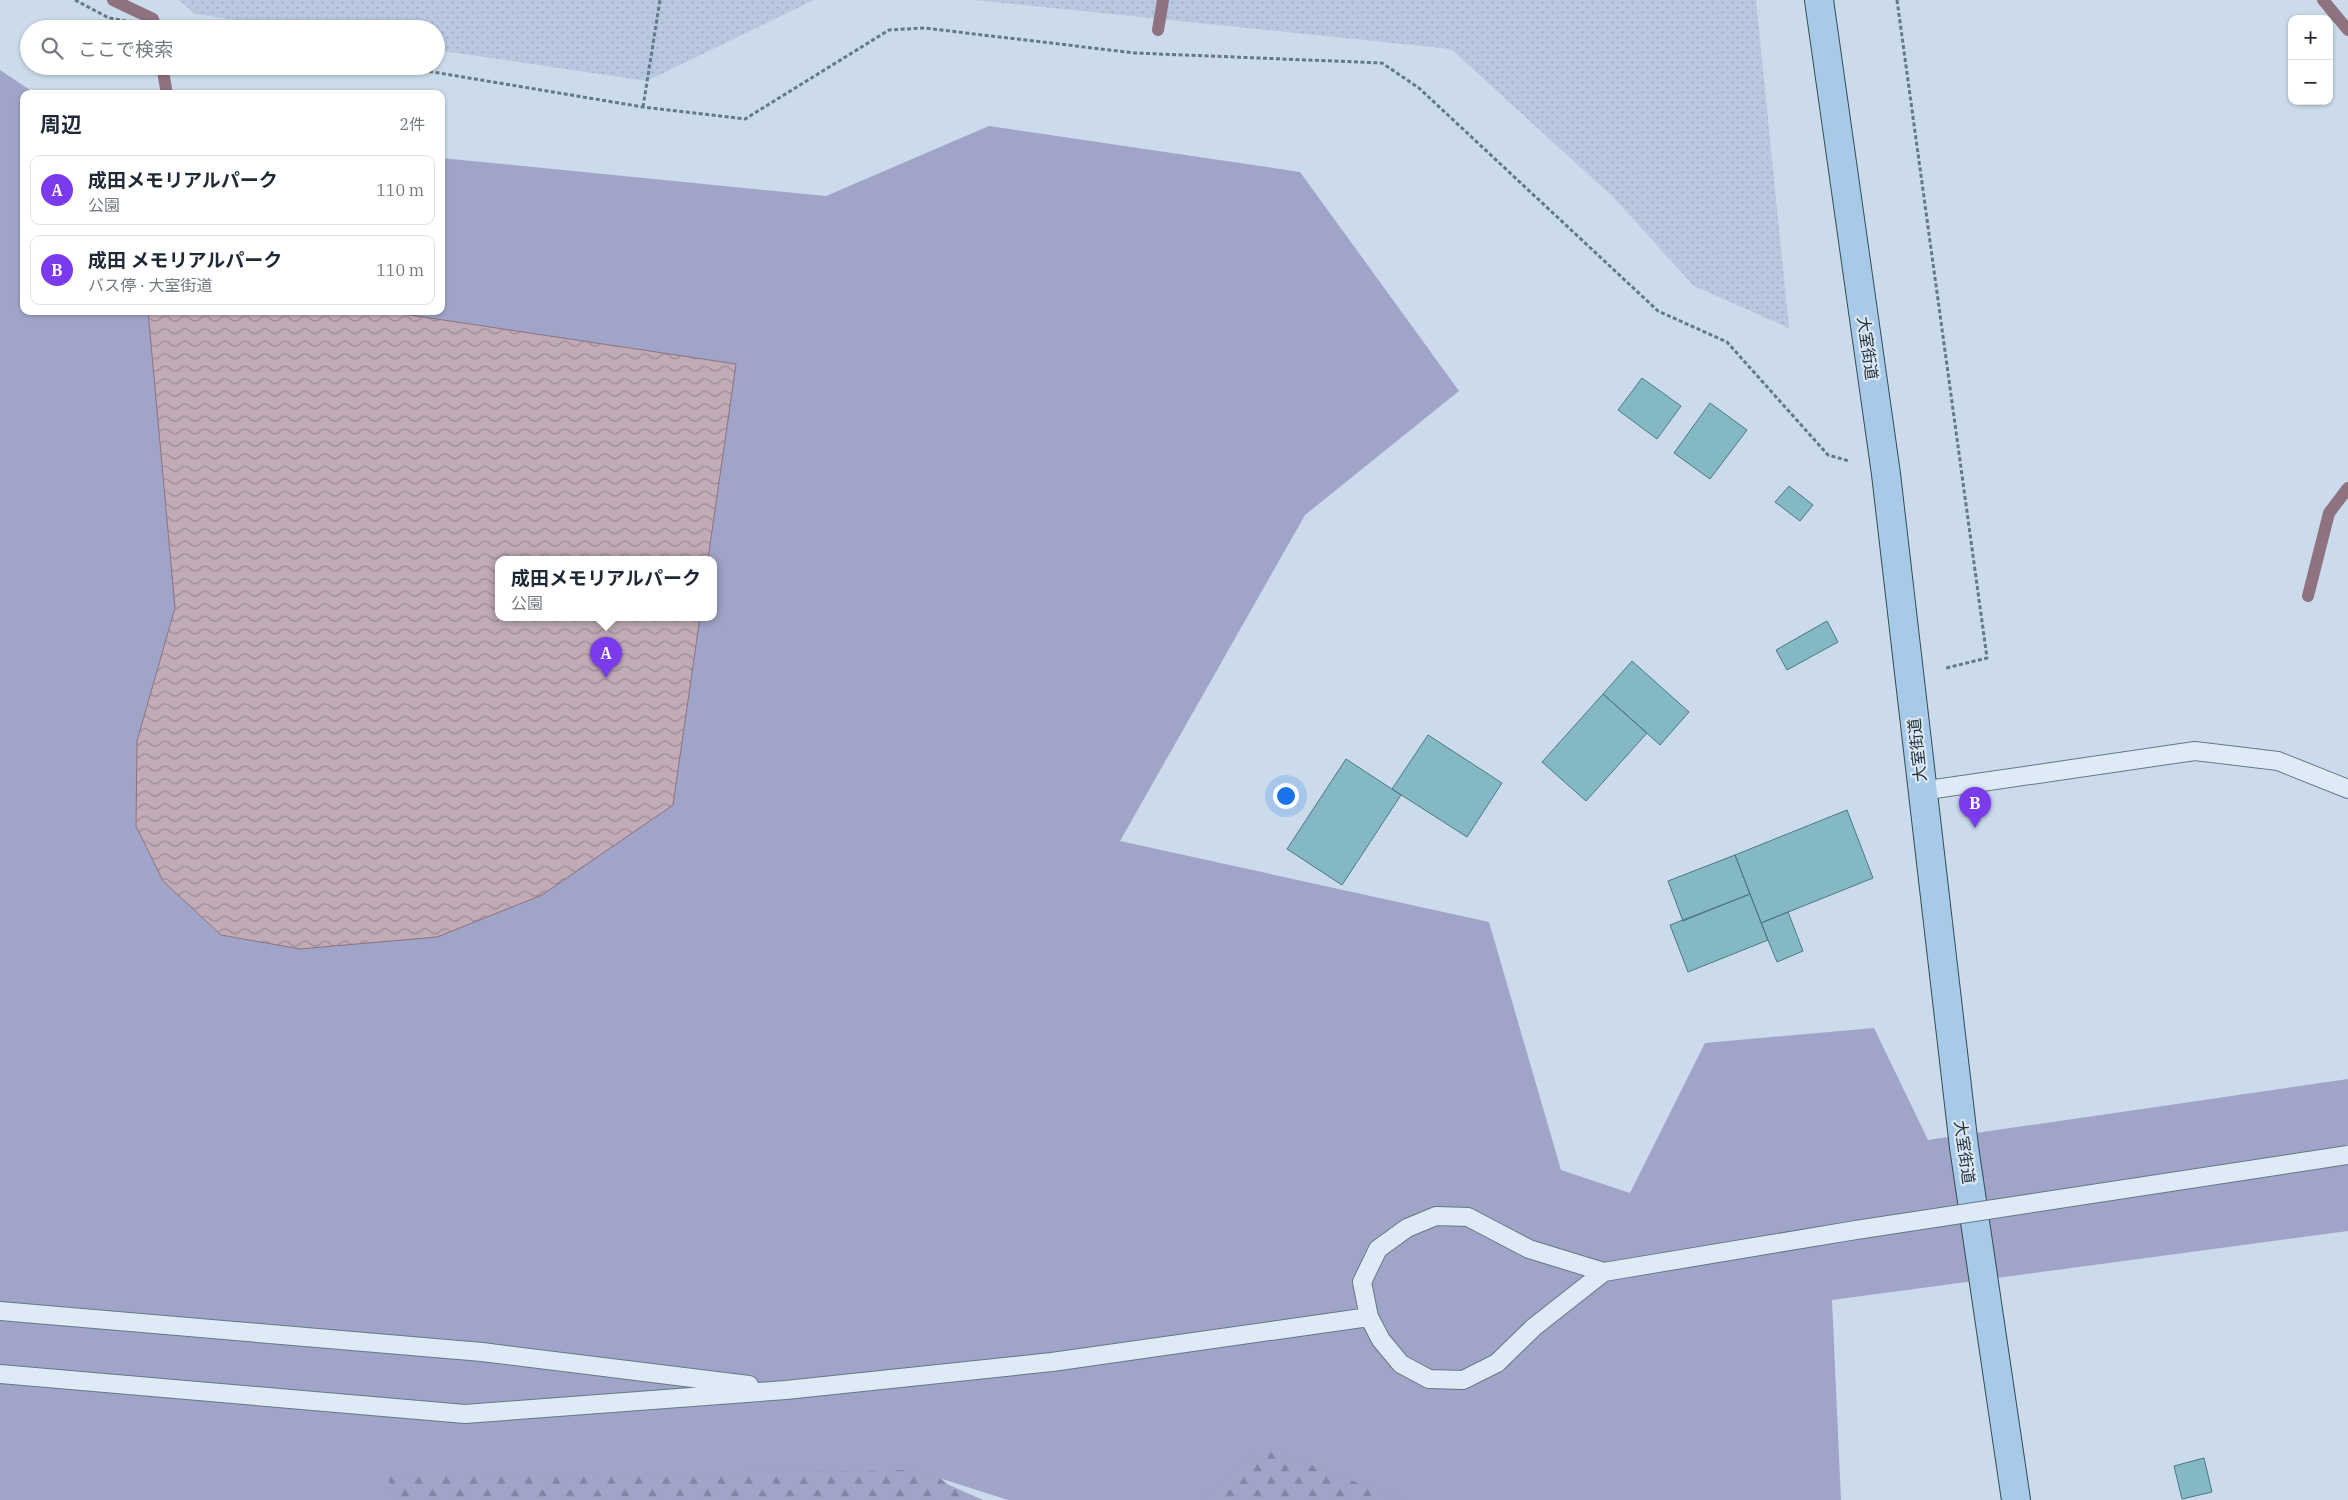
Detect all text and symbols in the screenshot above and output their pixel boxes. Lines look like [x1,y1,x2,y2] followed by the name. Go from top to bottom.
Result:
[2288,15,2333,105] map controls
[2288,15,2333,60] button: +
[20,20,445,75] search box
[38,34,66,62] icon: search
[78,37,173,61] text: ここで検索
[2288,60,2333,105] button: −
[40,110,82,138] text: 周辺
[399,114,425,134] text: 2件
[88,168,278,192] text: 成田メモリアルパーク
[51,180,63,200] text: A
[376,180,424,200] text: 110 m
[88,195,120,215] text: 公園
[88,248,282,272] text: 成田 メモリアルパーク
[51,260,63,280] text: B
[376,260,424,280] text: 110 m
[88,275,213,295] text: バス停 · 大室街道
[1854,315,1882,381] street label: 大室街道
[495,556,717,621] popup
[511,566,701,590] text: 成田メモリアルパーク
[511,593,543,613] text: 公園
[590,637,622,678] pin: A
[1904,717,1930,783] street label: 大室街道
[1273,783,1299,809] your location
[1959,787,1991,828] pin: B
[1951,1119,1979,1185] street label: 大室街道

